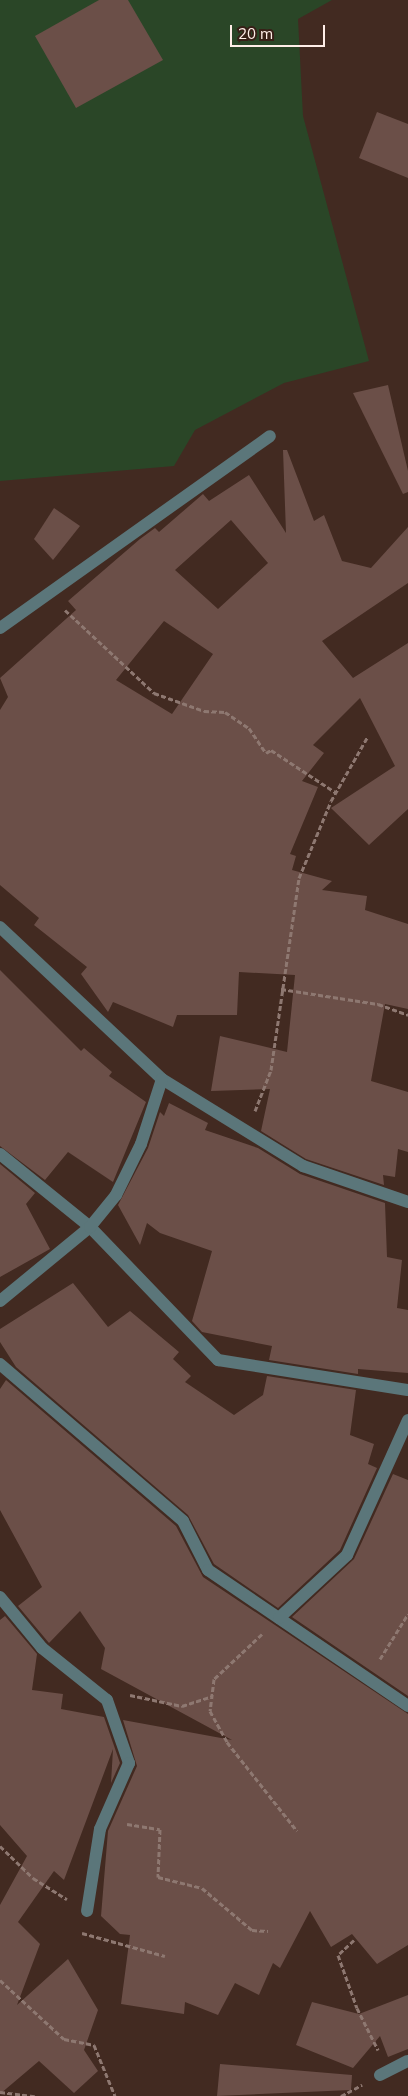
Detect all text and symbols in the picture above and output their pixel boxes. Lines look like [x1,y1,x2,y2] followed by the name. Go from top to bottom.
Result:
[233,15,328,47] scale bar
[238,24,273,43] text: 20 m

